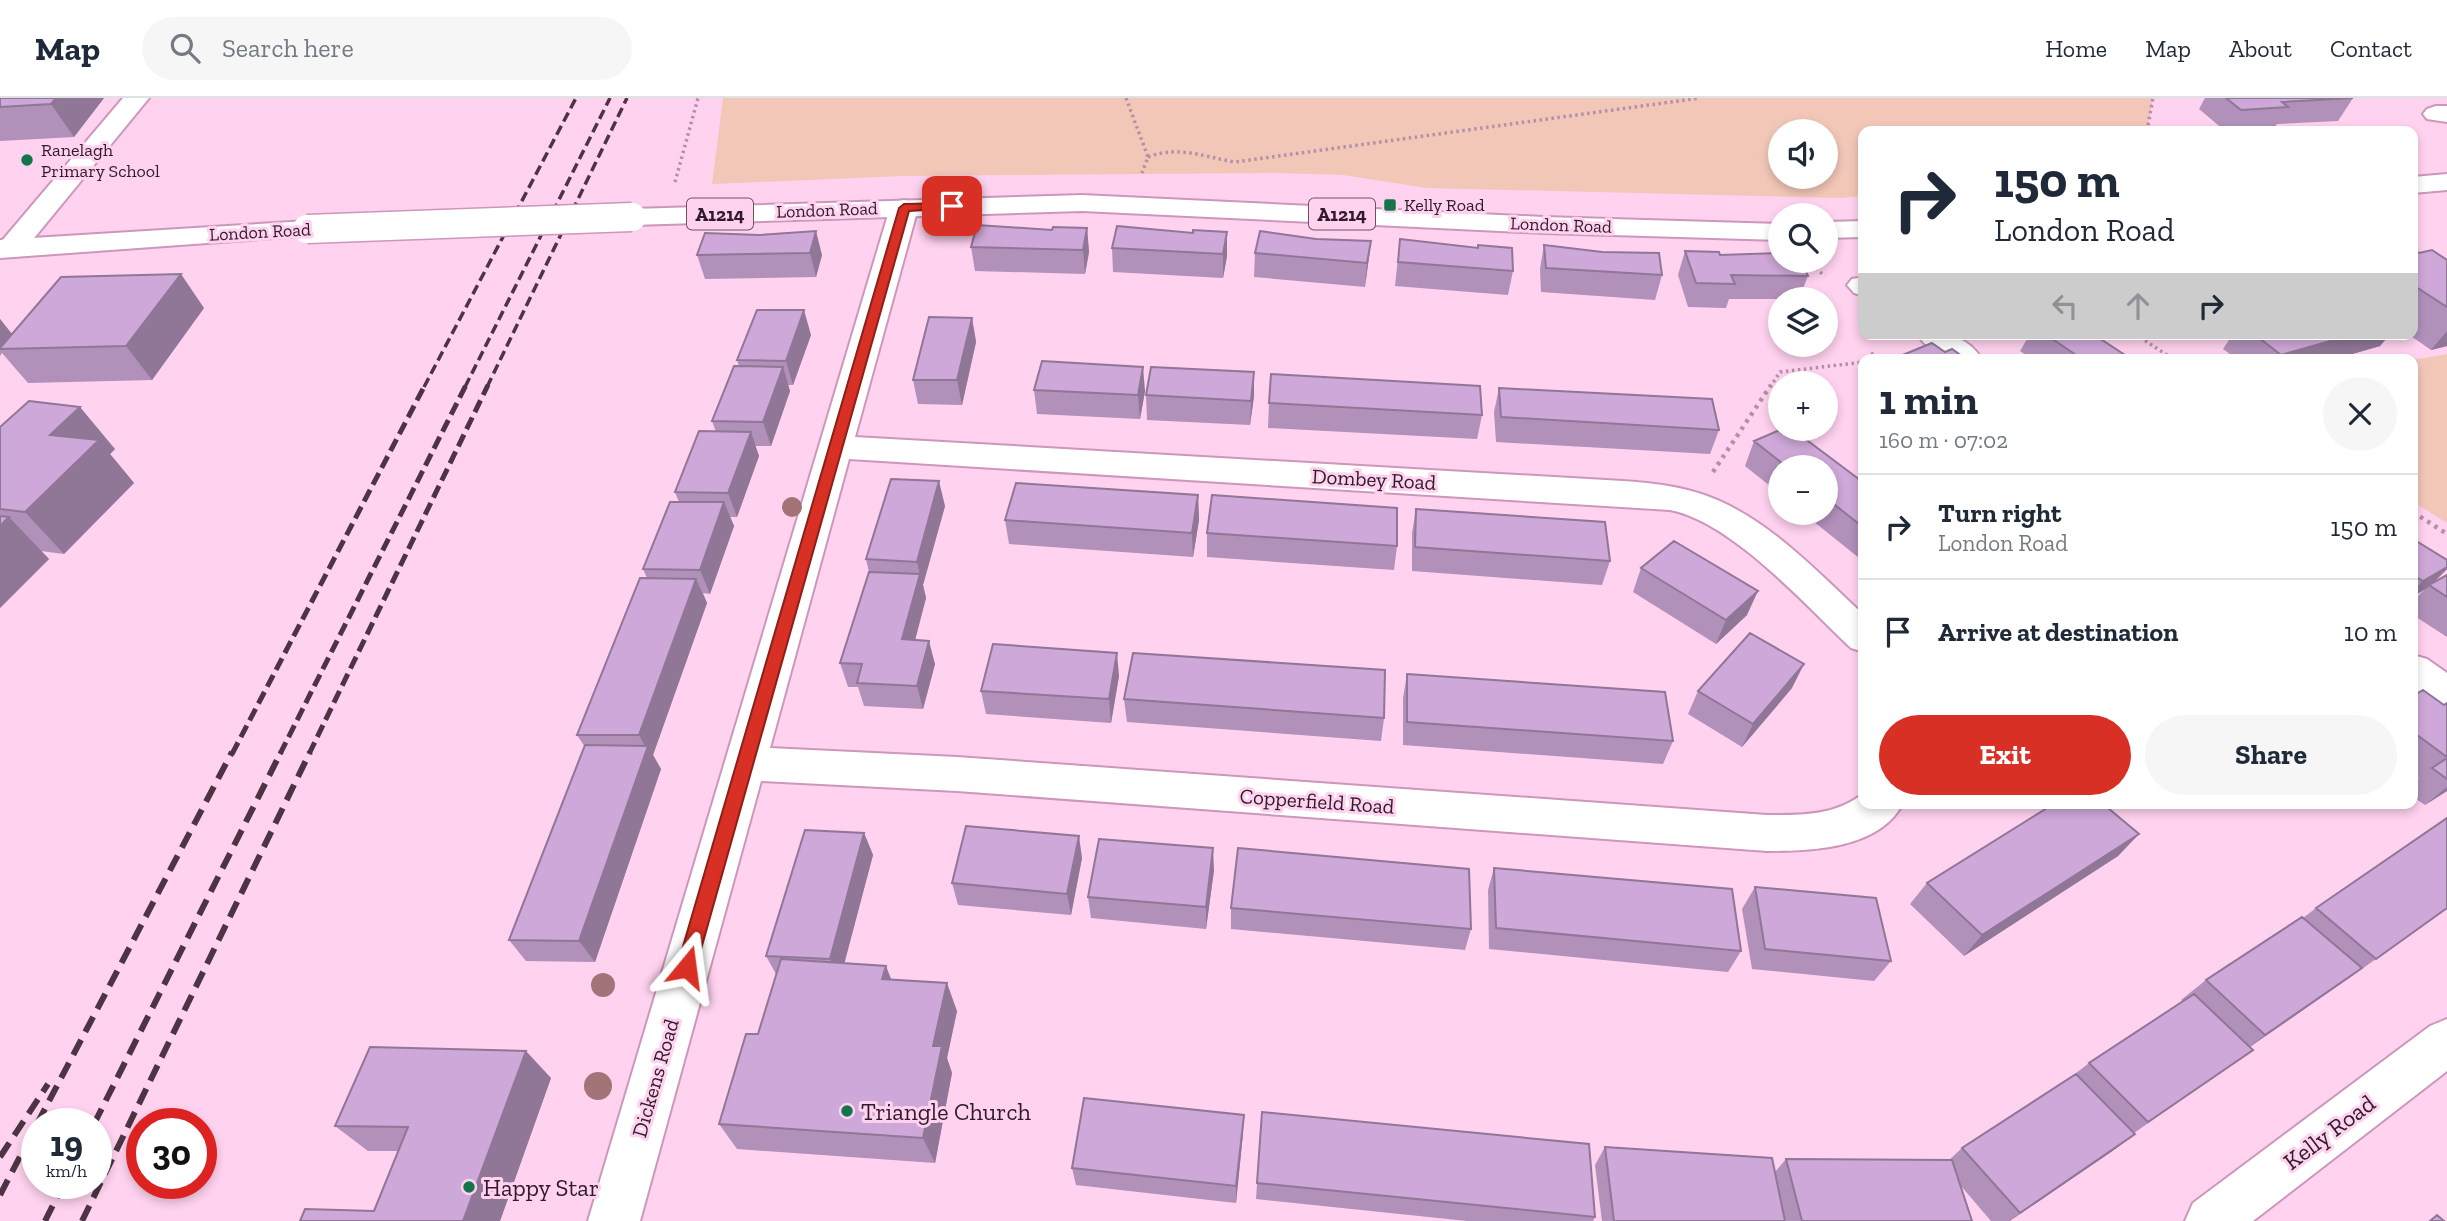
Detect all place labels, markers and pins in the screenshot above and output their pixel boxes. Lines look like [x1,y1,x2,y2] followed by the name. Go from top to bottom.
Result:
[41,139,160,182] place label: Ranelagh Primary School
[19,152,35,168] marker: Ranelagh Primary School
[922,176,982,236] pin
[1404,194,1485,216] place label: Kelly Road
[1382,197,1398,213] marker: Kelly Road
[861,1097,1032,1126] place label: Triangle Church
[839,1103,855,1119] marker: Triangle Church
[483,1173,599,1202] place label: Happy Star
[461,1179,477,1195] marker: Happy Star

